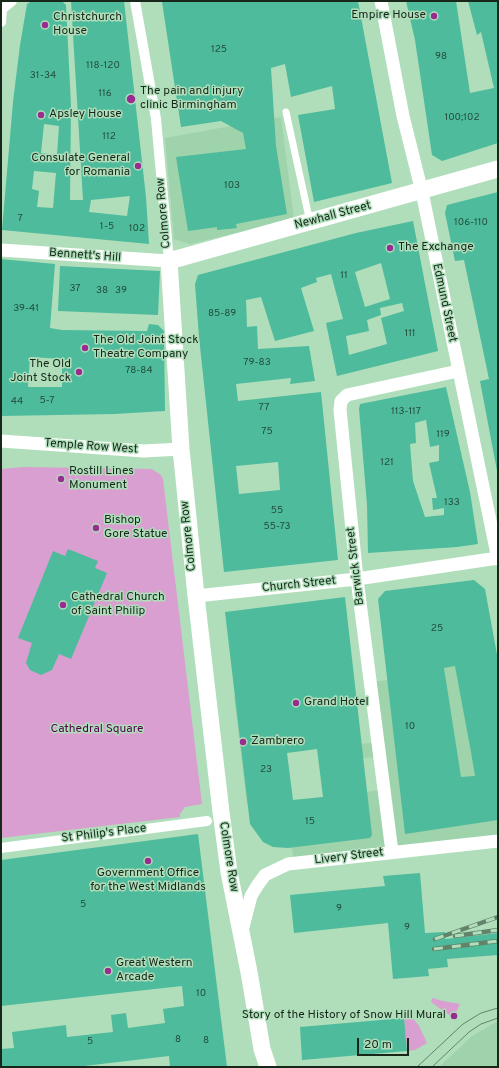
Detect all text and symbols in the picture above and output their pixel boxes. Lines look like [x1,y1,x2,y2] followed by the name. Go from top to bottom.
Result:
[351,9,426,23] place label: Empire House
[53,11,122,39] place label: Christchurch House
[429,11,439,21] marker: Empire House
[40,20,50,30] marker: Christchurch House
[211,44,227,56] house number: 125
[435,51,447,63] house number: 98
[86,60,120,72] house number: 118-120
[30,70,56,82] house number: 31-34
[140,85,243,113] place label: The pain and injury clinic Birmingham
[98,88,112,100] house number: 116
[125,93,137,105] marker: The pain and injury clinic Birmingham
[49,108,122,122] place label: Apsley House
[36,110,46,120] marker: Apsley House
[444,112,480,124] house number: 100;102
[102,131,116,143] house number: 112
[31,152,130,180] place label: Consulate General for Romania
[133,161,143,171] marker: Consulate General for Romania
[154,177,174,249] street label: Colmore Row
[224,180,240,192] house number: 103
[293,199,373,233] street label: Newhall Street
[17,213,23,225] house number: 7
[454,217,488,229] house number: 106-110
[100,221,114,233] house number: 1-5
[129,223,145,235] house number: 102
[398,241,474,255] place label: The Exchange
[385,243,395,253] marker: The Exchange
[48,246,122,266] street label: Bennett's Hill
[429,262,459,344] street label: Edmund Street
[340,270,348,282] house number: 11
[69,283,81,295] house number: 37
[96,285,108,297] house number: 38
[115,285,127,297] house number: 39
[13,303,39,315] house number: 39-41
[208,308,236,320] house number: 85-89
[404,328,416,340] house number: 111
[93,334,199,362] place label: The Old Joint Stock Theatre Company
[80,343,90,353] marker: The Old Joint Stock Theatre Company
[243,357,271,369] house number: 79-83
[10,358,71,386] place label: The Old Joint Stock
[125,365,153,377] house number: 78-84
[74,367,84,377] marker: The Old Joint Stock
[40,395,54,407] house number: 5-7
[11,396,23,408] house number: 44
[259,402,269,414] house number: 77
[391,406,421,418] house number: 113-117
[261,426,273,438] house number: 75
[436,429,450,441] house number: 119
[44,437,138,457] street label: Temple Row West
[380,457,394,469] house number: 121
[69,465,134,493] place label: Rostill Lines Monument
[56,474,66,484] marker: Rostill Lines Monument
[444,497,460,509] house number: 133
[178,500,200,572] street label: Colmore Row
[271,505,283,517] house number: 55
[104,514,168,542] place label: Bishop Gore Statue
[264,521,290,533] house number: 55-73
[91,523,101,533] marker: Bishop Gore Statue
[344,526,368,606] street label: Barwick Street
[261,574,337,596] street label: Church Street
[71,591,165,619] place label: Cathedral Church of Saint Philip
[58,600,68,610] marker: Cathedral Church of Saint Philip
[431,623,443,635] house number: 25
[304,696,369,710] place label: Grand Hotel
[291,698,301,708] marker: Grand Hotel
[405,721,415,733] house number: 10
[50,723,144,737] park label: Cathedral Square
[251,735,304,749] place label: Zambrero
[238,737,248,747] marker: Zambrero
[260,764,272,776] house number: 23
[305,816,315,828] house number: 15
[215,821,241,893] street label: Colmore Row
[61,822,147,846] street label: St Philip's Place
[314,846,384,868] street label: Livery Street
[143,856,153,866] marker: Government Office for the West Midlands
[90,867,206,895] place label: Government Office for the West Midlands
[80,899,86,911] house number: 5
[336,903,342,915] house number: 9
[404,922,410,934] house number: 9
[116,957,193,985] place label: Great Western Arcade
[103,966,113,976] marker: Great Western Arcade
[196,988,206,1000] house number: 10
[242,1009,446,1023] place label: Story of the History of Snow Hill Mural
[449,1011,459,1021] marker: Story of the History of Snow Hill Mural
[359,1030,411,1056] scale bar
[175,1034,181,1046] house number: 8
[203,1035,209,1047] house number: 8
[87,1036,93,1048] house number: 5
[364,1037,392,1053] text: 20 m

